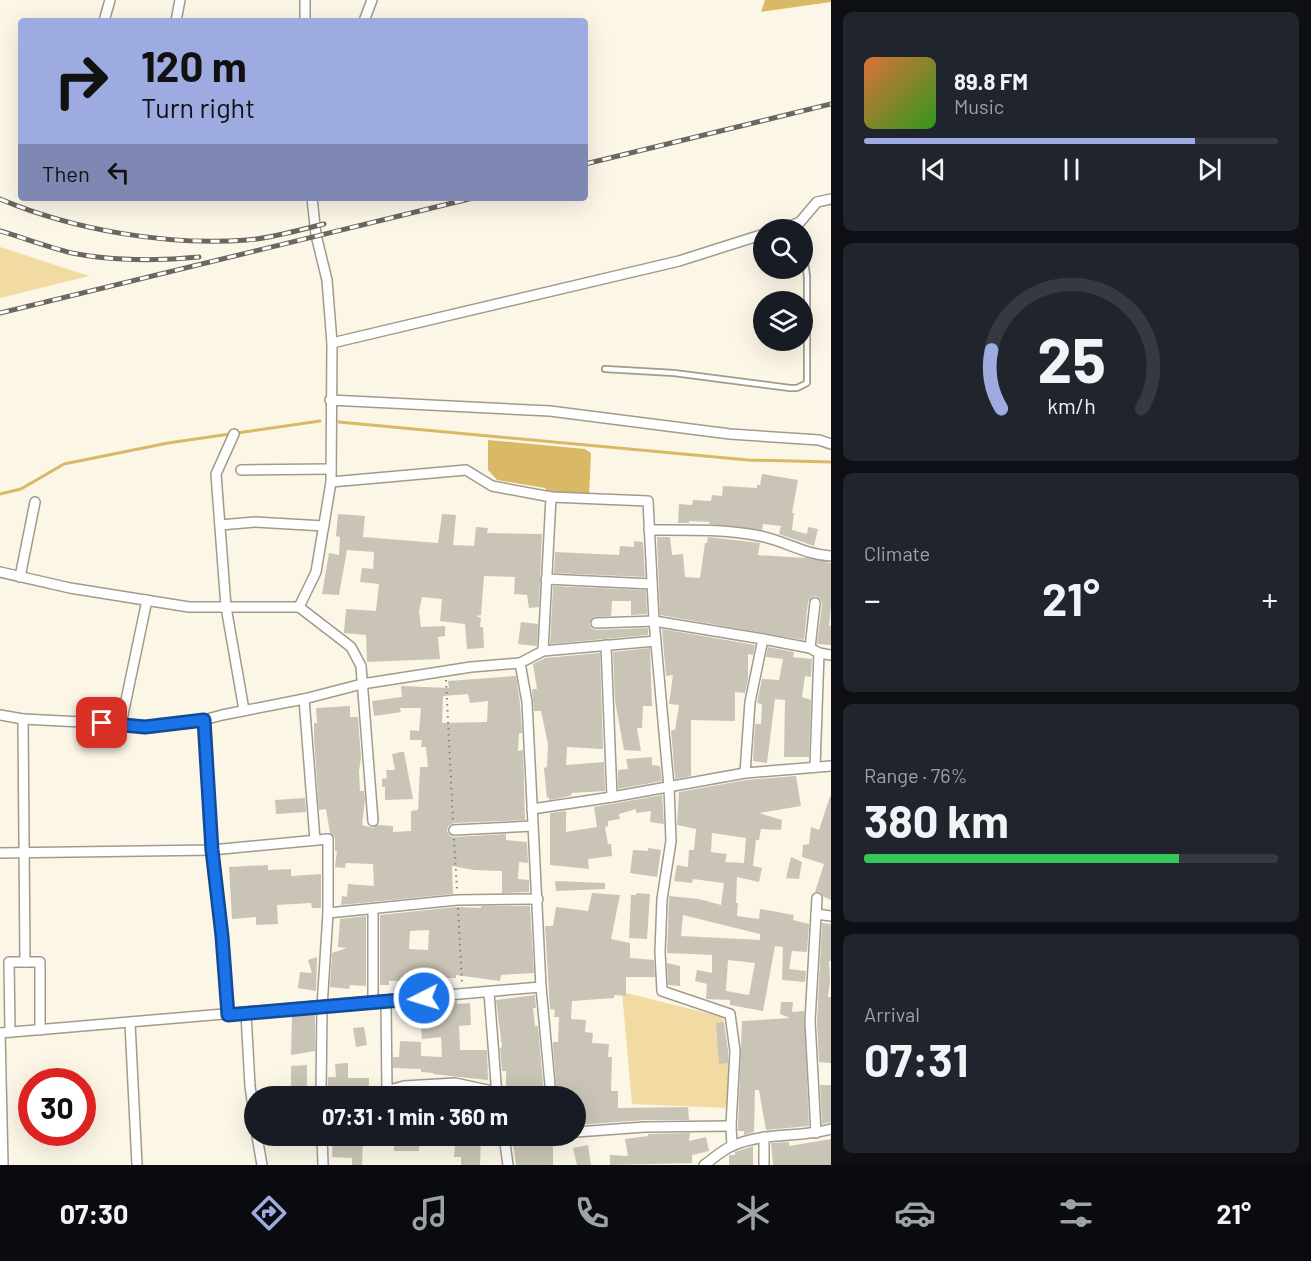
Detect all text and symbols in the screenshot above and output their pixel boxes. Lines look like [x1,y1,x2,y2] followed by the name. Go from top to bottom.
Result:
[141,40,247,90] text: 120 m
[42,42,120,120] icon: right
[954,68,1028,94] text: 89.8 FM
[141,91,255,123] text: Turn right
[954,94,1004,118] text: Music
[917,153,950,186] icon: previous
[1055,153,1088,186] icon: pause
[1193,153,1226,186] icon: next
[102,156,135,189] icon: left
[42,160,90,186] text: Then
[753,219,813,351] map controls
[753,219,813,279] button: search
[753,291,813,351] button: layers
[1037,321,1105,395] text: 25
[1047,393,1095,418] text: km/h
[864,541,930,565] text: Climate
[1042,571,1100,625] text: 21°
[864,579,881,619] text: −
[1262,579,1278,619] text: +
[76,697,127,748] pin
[85,706,118,739] icon: arrive
[864,763,968,787] text: Range · 76%
[864,793,1009,847] text: 380 km
[392,966,456,1030] position arrow
[864,1002,920,1026] text: Arrival
[864,1032,968,1086] text: 07:31
[18,1068,96,1146] speed limit sign: 30
[322,1103,508,1129] text: 07:31 · 1 min · 360 m
[248,1192,290,1234] icon: directions
[409,1192,451,1234] icon: music
[571,1192,613,1234] icon: phone
[732,1192,774,1234] icon: climate
[894,1192,936,1234] icon: car
[1055,1192,1097,1234] icon: filters
[60,1197,128,1229] text: 07:30
[1216,1197,1251,1229] text: 21°

